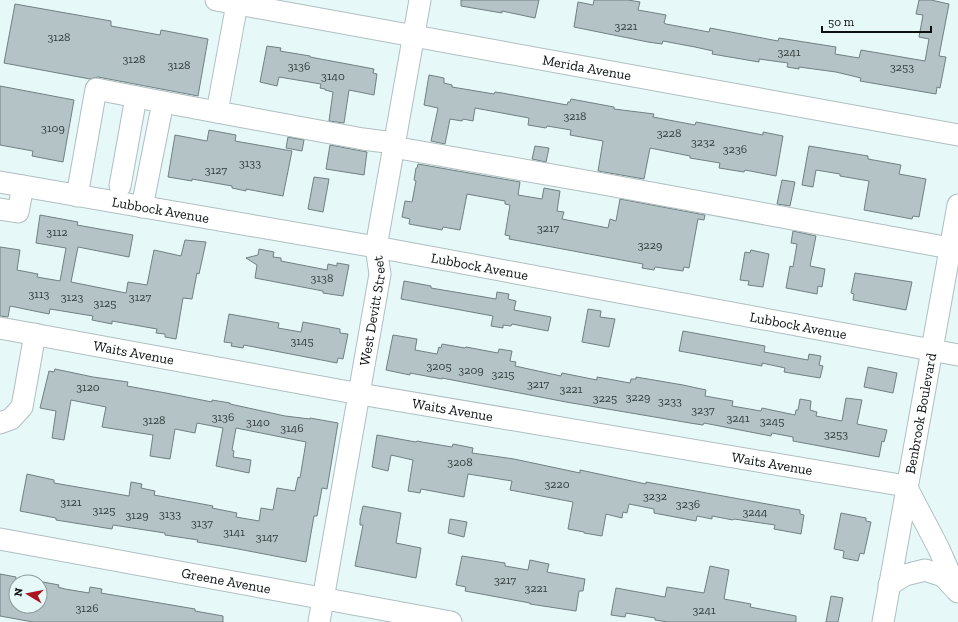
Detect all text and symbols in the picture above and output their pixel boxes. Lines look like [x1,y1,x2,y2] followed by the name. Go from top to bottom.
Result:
[822,8,931,34] scale bar
[828,15,855,29] text: 50 m
[615,19,638,33] house number: 3221
[47,30,71,44] house number: 3128
[777,45,801,59] house number: 3241
[541,51,633,84] street label: Merida Avenue
[122,52,146,66] house number: 3128
[167,58,191,72] house number: 3128
[288,59,310,73] house number: 3136
[890,60,914,74] house number: 3253
[321,69,345,83] house number: 3140
[563,109,587,123] house number: 3218
[41,121,65,135] house number: 3109
[657,126,681,140] house number: 3228
[691,135,715,149] house number: 3232
[723,142,747,156] house number: 3236
[239,156,261,170] house number: 3133
[205,163,228,177] house number: 3127
[111,193,211,227] street label: Lubbock Avenue
[537,221,559,235] house number: 3217
[46,225,68,239] house number: 3112
[638,238,662,252] house number: 3229
[430,249,530,284] street label: Lubbock Avenue
[356,254,388,367] street label: West Devitt Street
[311,271,333,285] house number: 3138
[29,287,50,301] house number: 3113
[61,290,83,304] house number: 3123
[129,290,152,304] house number: 3127
[94,296,116,310] house number: 3125
[748,308,849,343] street label: Lubbock Avenue
[290,334,314,348] house number: 3145
[92,337,176,368] street label: Waits Avenue
[901,351,940,475] street label: Benbrook Boulevard
[426,359,452,373] house number: 3205
[458,363,484,377] house number: 3209
[492,367,514,381] house number: 3215
[527,377,549,391] house number: 3217
[76,380,100,394] house number: 3120
[560,382,583,396] house number: 3221
[626,390,650,404] house number: 3229
[593,391,617,405] house number: 3225
[411,394,495,425] street label: Waits Avenue
[658,394,682,408] house number: 3233
[691,403,715,417] house number: 3237
[212,410,234,424] house number: 3136
[726,411,750,425] house number: 3241
[142,413,166,427] house number: 3128
[760,414,784,428] house number: 3245
[246,415,270,429] house number: 3140
[280,421,304,435] house number: 3146
[824,427,848,441] house number: 3253
[731,448,814,479] street label: Waits Avenue
[447,455,473,469] house number: 3208
[544,477,570,491] house number: 3220
[643,489,667,503] house number: 3232
[60,495,82,509] house number: 3121
[676,497,700,511] house number: 3236
[93,503,115,517] house number: 3125
[743,505,768,519] house number: 3244
[159,507,181,521] house number: 3133
[125,508,149,522] house number: 3129
[191,516,213,530] house number: 3137
[223,525,245,539] house number: 3141
[256,530,279,544] house number: 3147
[180,564,273,597] street label: Greene Avenue
[494,573,516,587] house number: 3217
[8,574,48,614] north arrow
[525,581,548,595] house number: 3221
[12,586,26,598] text: N
[75,601,99,615] house number: 3126
[692,603,716,617] house number: 3241

